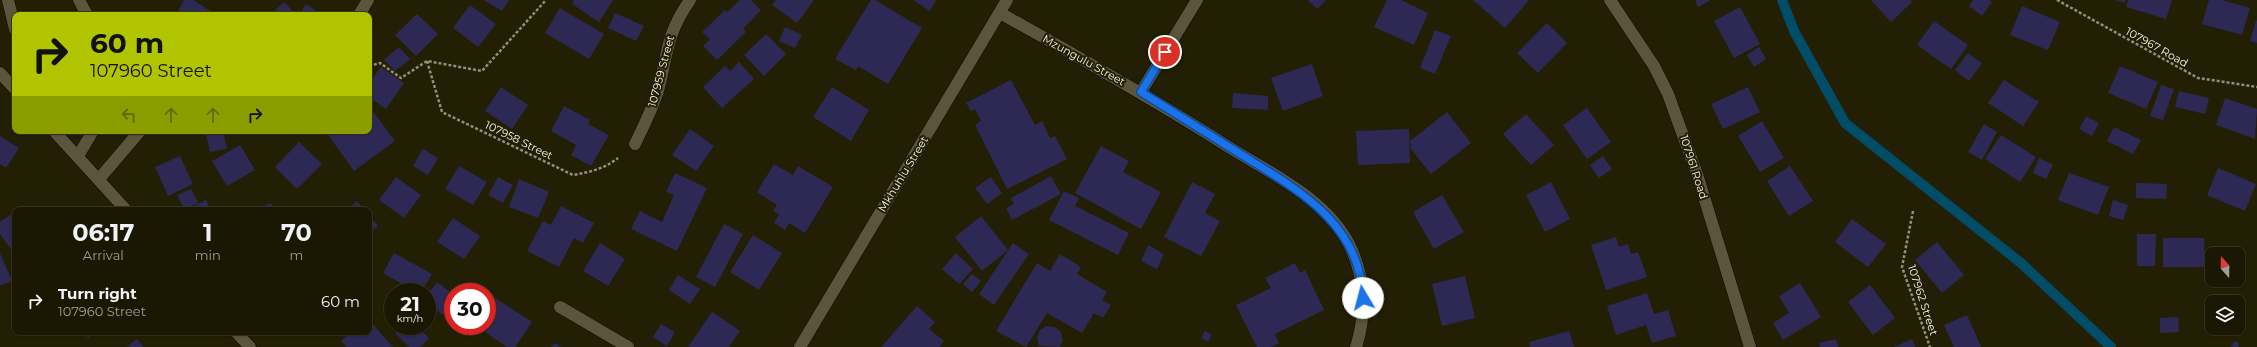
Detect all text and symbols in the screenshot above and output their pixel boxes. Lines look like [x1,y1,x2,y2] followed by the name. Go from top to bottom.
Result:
[2123,24,2191,70] street label: 107967 Road
[90,26,164,60] text: 60 m
[24,28,76,80] icon: right
[1040,31,1128,89] street label: Mzungulu Street
[645,33,677,108] street label: 107959 Street
[1148,35,1182,69] pin
[1154,41,1176,63] icon: arrive
[90,60,212,82] text: 107960 Street
[118,104,140,126] icon: left
[160,104,182,126] icon: ahead
[202,104,224,126] icon: ahead
[244,104,266,126] icon: right
[483,118,556,163] street label: 107958 Street
[875,133,931,214] street label: Mkhuhlu Street
[1677,133,1711,201] street label: 107961 Road
[72,218,134,247] text: 06:17
[203,218,212,247] text: 1
[281,218,312,247] text: 70
[83,247,124,263] text: Arrival
[195,247,221,263] text: min
[289,247,303,263] text: m
[2205,247,2245,287] north arrow
[2205,247,2245,335] map controls
[1905,263,1941,338] street label: 107962 Street
[1342,277,1384,319] position arrow
[444,283,496,335] speed limit sign: 30
[58,284,137,303] text: Turn right
[24,290,46,312] icon: right
[321,292,360,311] text: 60 m
[400,292,420,316] text: 21
[2205,295,2245,335] button: layers
[58,303,146,319] text: 107960 Street
[397,312,423,325] text: km/h

